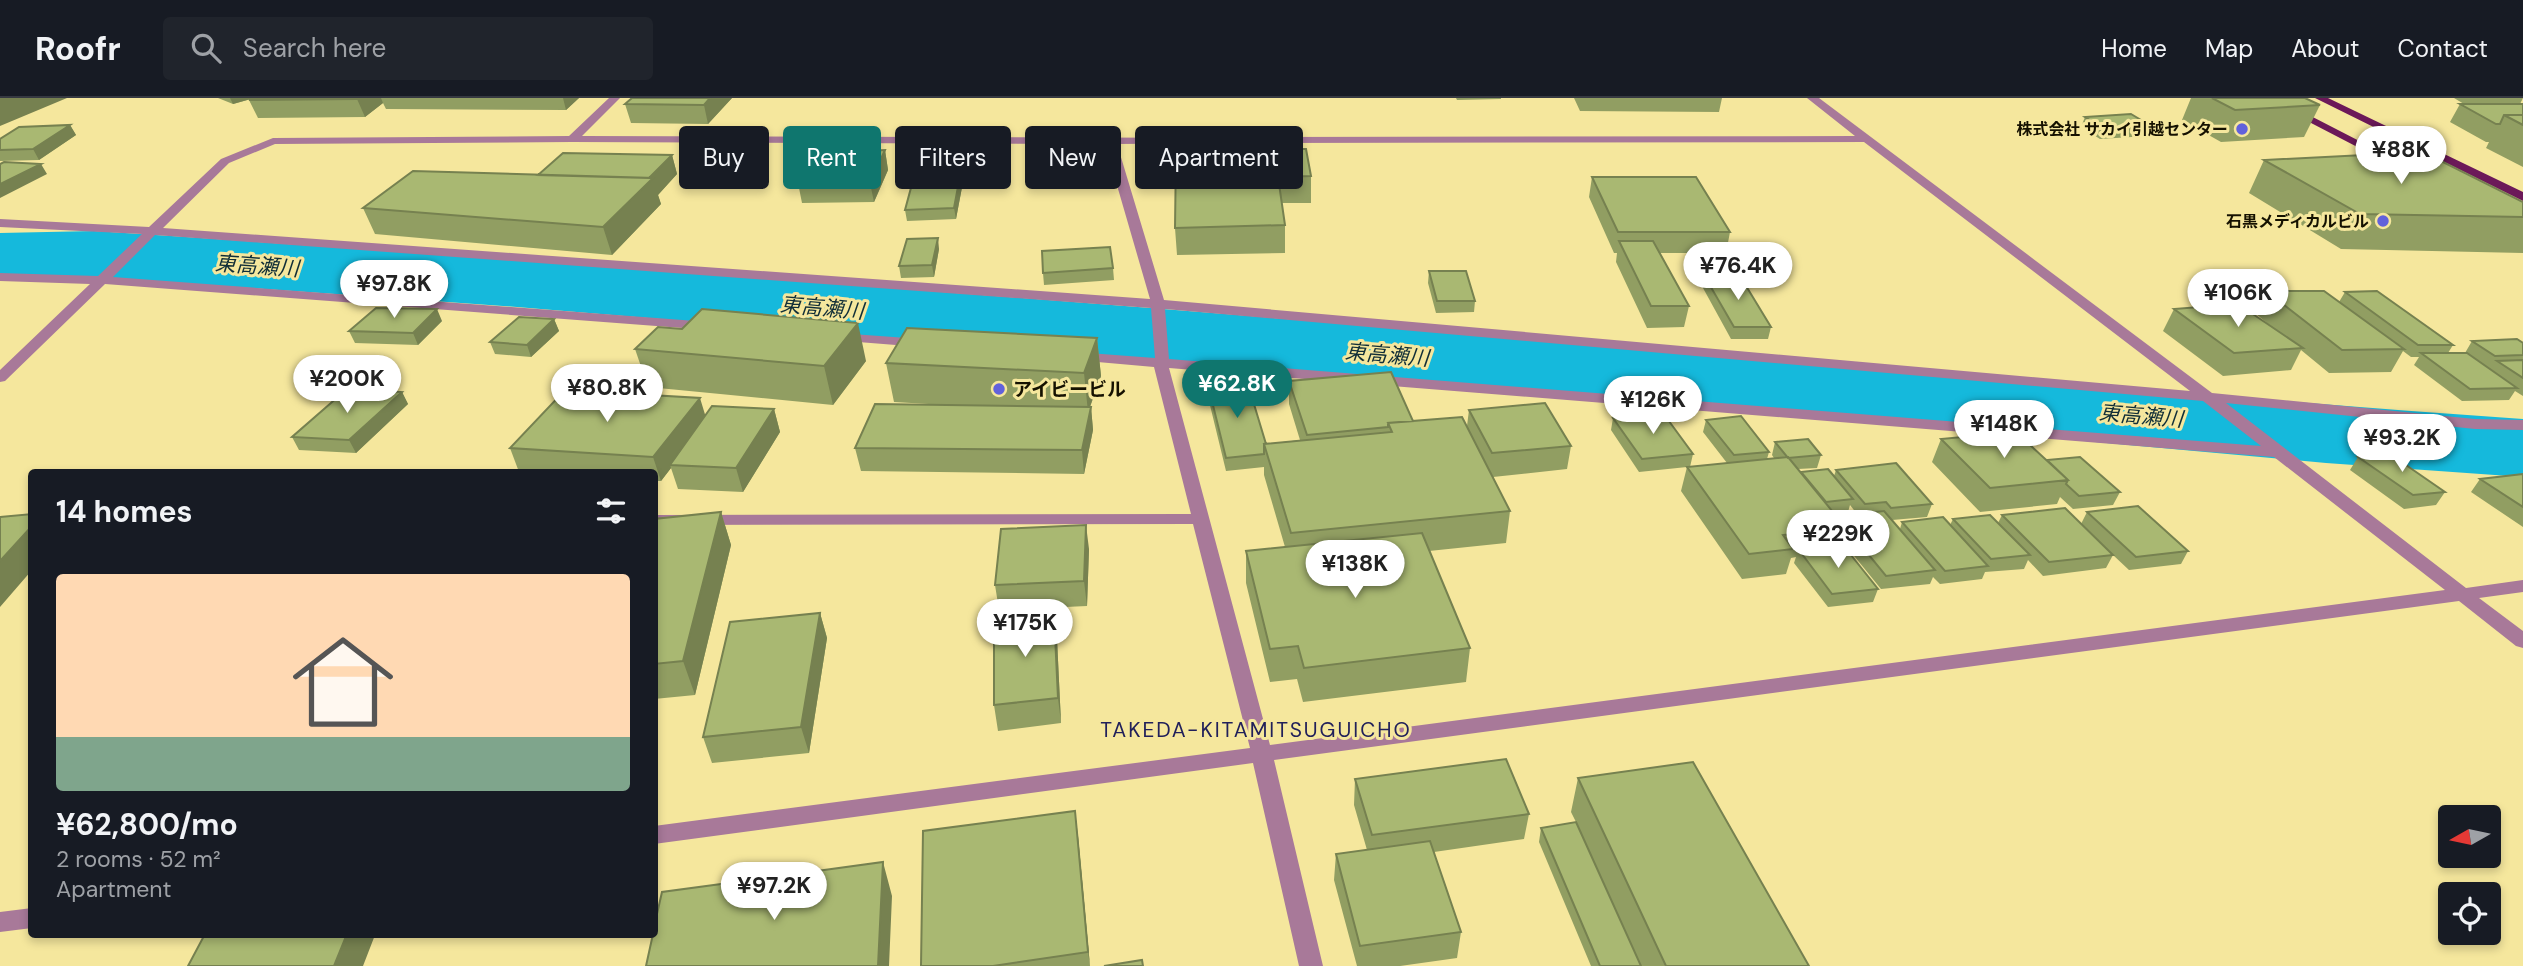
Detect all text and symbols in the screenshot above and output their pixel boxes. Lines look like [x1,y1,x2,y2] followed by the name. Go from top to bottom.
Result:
[163,17,653,80] search box
[35,27,121,70] text: Roofr
[187,29,225,67] icon: search
[243,31,386,65] text: Search here
[2101,33,2167,64] text: Home
[2205,33,2253,64] text: Map
[2291,33,2360,64] text: About
[2398,33,2488,64] text: Contact
[2016,119,2228,140] place label: 株式会社 サカイ引越センター
[2234,121,2250,137] marker: 株式会社 サカイ引越センター
[679,126,769,189] chip: Buy
[783,126,881,189] chip: Rent
[895,126,1011,189] chip: Filters
[1025,126,1121,189] chip: New
[1135,126,1303,189] chip: Apartment
[2360,126,2442,186] pin: ¥88K
[2371,134,2431,164] text: ¥88K
[2226,211,2369,232] place label: 石黒メディカルビル
[2375,213,2391,229] marker: 石黒メディカルビル
[1681,242,1795,302] pin: ¥76.4K
[214,249,302,283] water label: 東高瀬川
[1699,250,1777,280] text: ¥76.4K
[337,260,451,320] pin: ¥97.8K
[356,268,432,298] text: ¥97.8K
[2189,270,2287,329] pin: ¥106K
[2203,277,2273,307] text: ¥106K
[779,290,867,326] water label: 東高瀬川
[1344,337,1432,373] water label: 東高瀬川
[298,356,396,415] pin: ¥200K
[1180,360,1294,420] pin: ¥62.8K
[309,363,385,393] text: ¥200K
[550,364,664,424] pin: ¥80.8K
[1198,368,1276,398] text: ¥62.8K
[567,372,647,402] text: ¥80.8K
[1604,376,1702,436] pin: ¥126K
[1013,377,1126,402] place label: アイビービル
[991,381,1007,397] marker: アイビービル
[1620,384,1686,414] text: ¥126K
[2098,398,2186,434] water label: 東高瀬川
[1955,400,2053,460] pin: ¥148K
[1970,408,2038,438] text: ¥148K
[2345,414,2459,474] pin: ¥93.2K
[2363,422,2441,452] text: ¥93.2K
[56,492,193,531] text: 14 homes
[592,492,630,530] icon: filters
[1789,510,1887,570] pin: ¥229K
[1802,518,1874,548] text: ¥229K
[1306,540,1404,600] pin: ¥138K
[1322,548,1388,578] text: ¥138K
[976,600,1074,659] pin: ¥175K
[993,607,1057,637] text: ¥175K
[280,619,406,745] icon: home
[1100,716,1412,744] district label: TAKEDA-KITAMITSUGUICHO
[56,805,238,844] text: ¥62,800/mo
[2438,805,2501,868] north arrow
[2438,805,2501,945] map controls
[56,844,221,874] text: 2 rooms · 52 m²
[717,862,831,922] pin: ¥97.2K
[737,870,811,900] text: ¥97.2K
[56,874,171,904] text: Apartment
[2438,882,2501,945] button: locate

